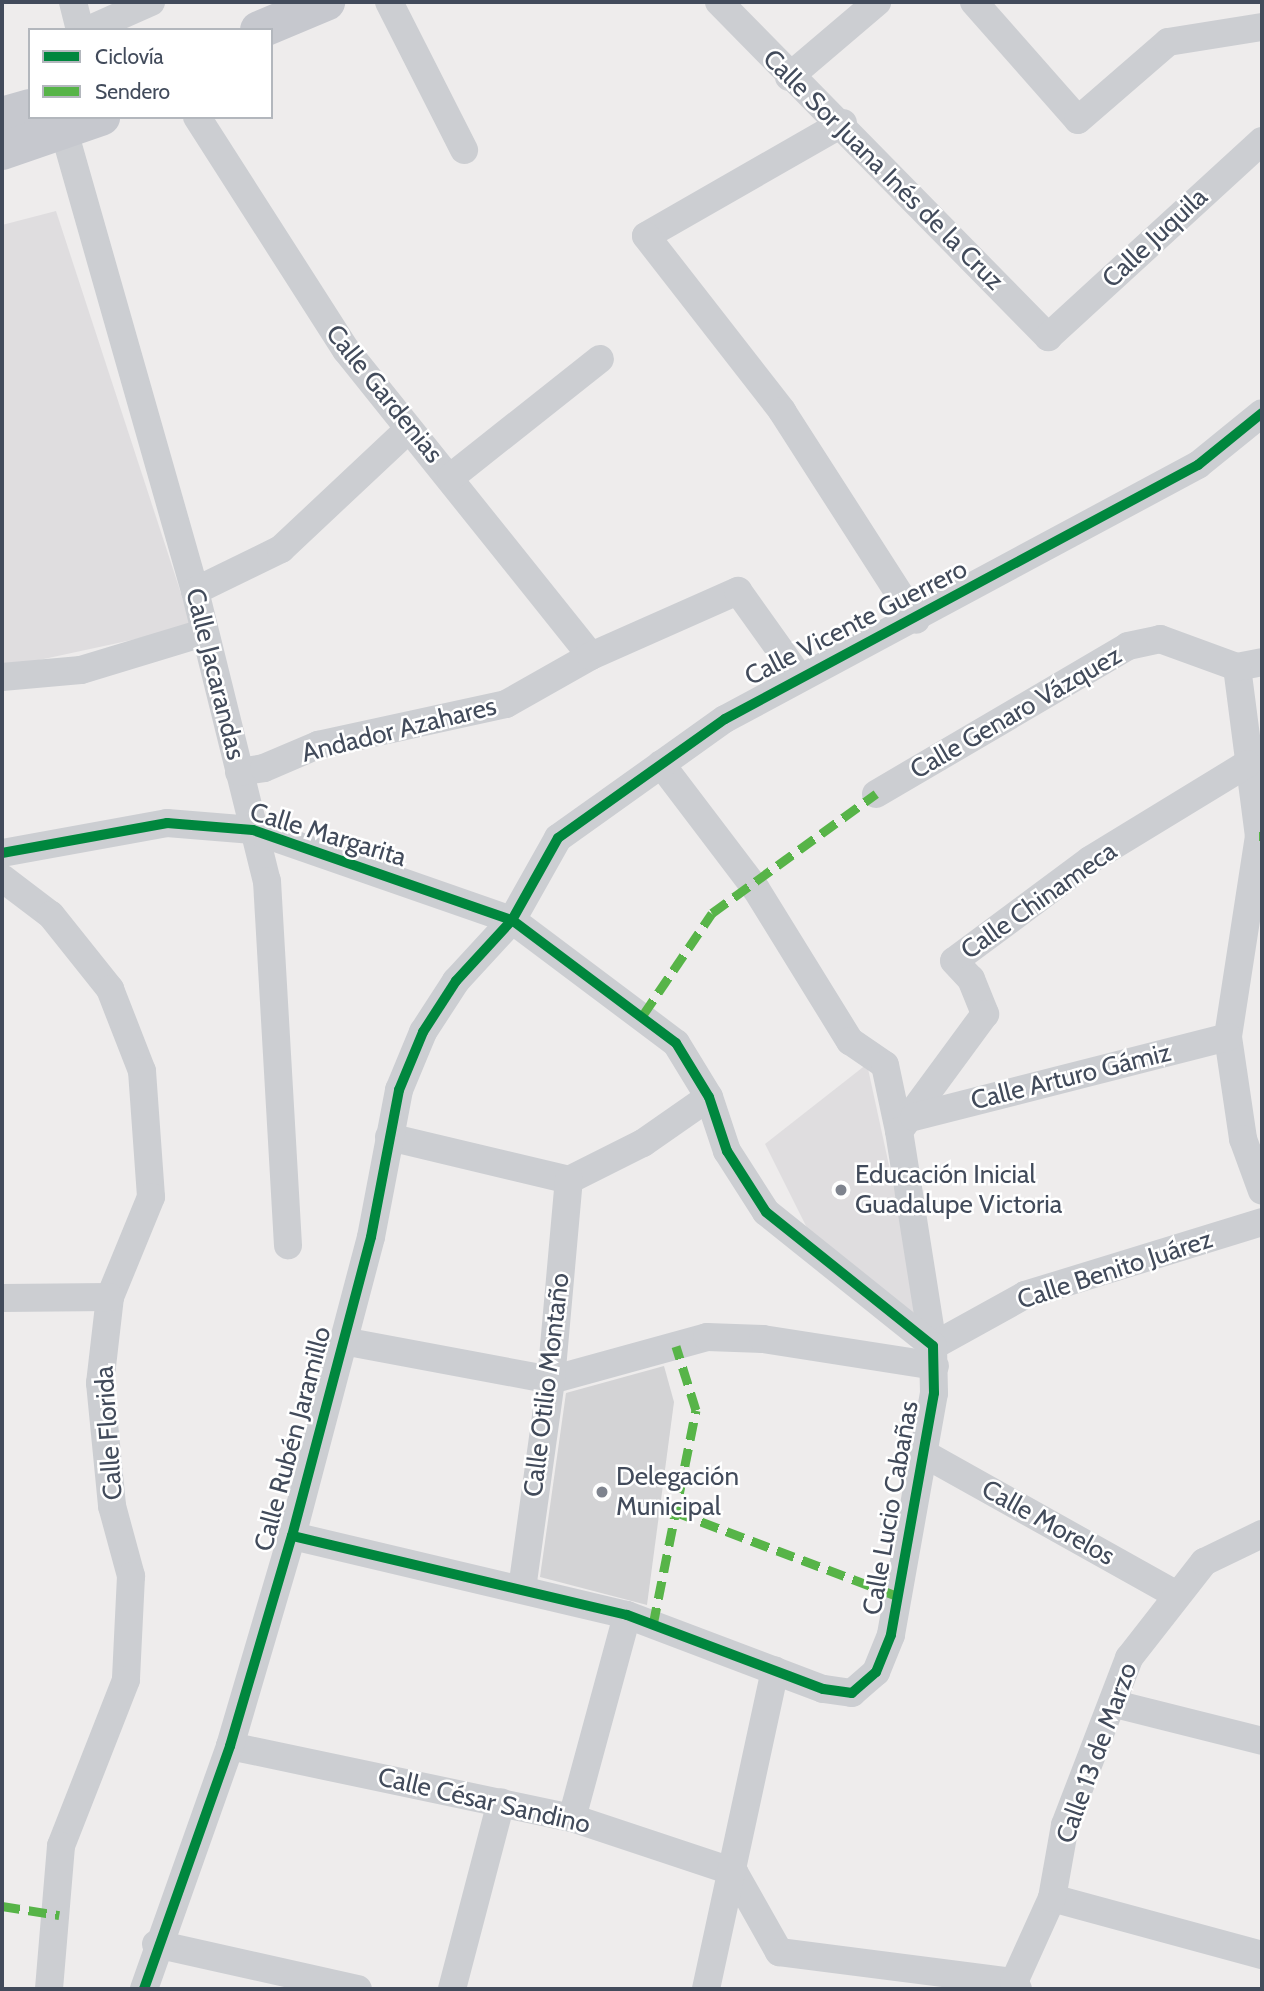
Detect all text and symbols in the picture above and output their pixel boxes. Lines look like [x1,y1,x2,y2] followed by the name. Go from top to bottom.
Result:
[28,28,273,119] legend
[756,43,1010,297] street label: Calle Sor Juana Inés de la Cruz
[95,44,164,69] text: Ciclovía
[95,79,170,104] text: Sendero
[1096,182,1214,294] street label: Calle Juquila
[319,319,449,469] street label: Calle Gardenias
[740,553,972,693] street label: Calle Vicente Guerrero
[179,585,251,763] street label: Calle Jacarandas
[905,640,1127,786] street label: Calle Genaro Vázquez
[298,691,500,769] street label: Andador Azahares
[246,796,410,874] street label: Calle Margarita
[955,836,1123,966] street label: Calle Chinameca
[968,1037,1174,1117] street label: Calle Arturo Gámiz
[855,1159,1062,1220] place label: Educación Inicial Guadalupe Victoria
[833,1182,849,1198] marker: Educación Inicial Guadalupe Victoria
[1013,1224,1217,1316] street label: Calle Benito Juárez
[518,1271,576,1499] street label: Calle Otilio Montaño
[248,1323,338,1555] street label: Calle Rubén Jaramillo
[89,1365,129,1501] street label: Calle Florida
[857,1398,925,1618] street label: Calle Lucio Cabañas
[616,1461,739,1522] place label: Delegación Municipal
[976,1474,1120,1572] street label: Calle Morelos
[594,1484,610,1500] marker: Delegación Municipal
[1050,1659,1144,1847] street label: Calle 13 de Marzo
[375,1761,593,1841] street label: Calle César Sandino

